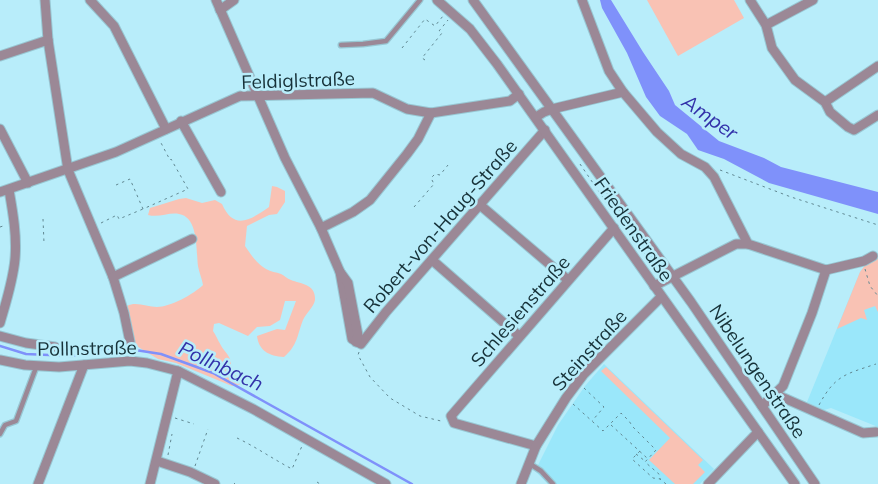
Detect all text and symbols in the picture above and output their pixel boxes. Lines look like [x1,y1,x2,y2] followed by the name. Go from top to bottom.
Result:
[241,66,355,94] street label: Feldiglstraße
[677,88,744,145] water label: Amper
[358,134,522,318] street label: Robert-von-Haug-Straße
[589,172,679,286] street label: Friedenstraße
[465,251,575,371] street label: Schlesienstraße
[704,299,812,443] street label: Nibelungenstraße
[546,304,632,396] street label: Steinstraße
[37,335,137,361] street label: Pollnstraße
[175,335,268,396] water label: Pollnbach

